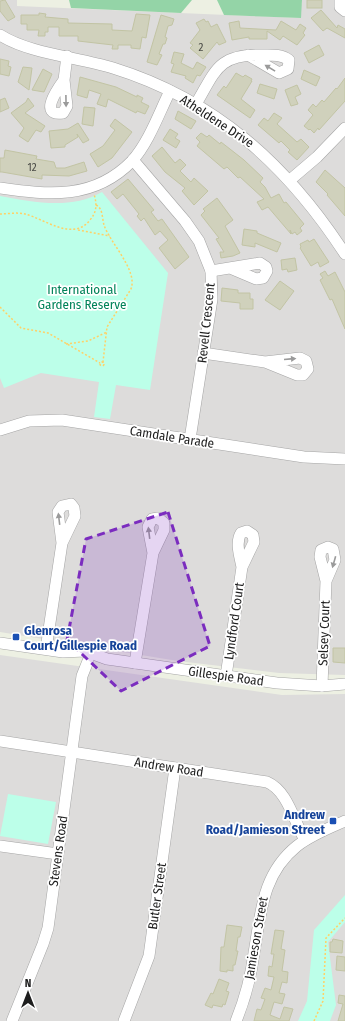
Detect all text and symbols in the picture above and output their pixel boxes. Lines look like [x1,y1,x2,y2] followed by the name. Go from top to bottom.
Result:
[199,41,204,54] house number: 2
[264,64,276,71] one-way arrow
[177,92,257,150] street label: Atheldene Drive
[63,95,70,107] one-way arrow
[27,161,37,174] house number: 12
[194,281,218,364] street label: Revell Crescent
[38,282,126,312] park label: International Gardens Reserve
[284,355,296,362] one-way arrow
[129,423,215,451] street label: Camdale Parade
[56,513,62,525] one-way arrow
[146,526,152,539] one-way arrow
[330,556,336,569] one-way arrow
[221,581,247,661] street label: Lyndford Court
[315,599,333,666] street label: Selsey Court
[24,623,137,653] place label: Glenrosa Court/Gillespie Road
[11,632,21,642] marker: Glenrosa Court/Gillespie Road
[187,663,265,689] street label: Gillespie Road
[133,754,205,780] street label: Andrew Road
[206,807,325,837] place label: Andrew Road/Jamieson Street
[46,815,70,887] street label: Stevens Road
[328,816,338,826] marker: Andrew Road/Jamieson Street
[145,861,169,930] street label: Butler Street
[241,895,271,981] street label: Jamieson Street
[8,973,48,1013] north arrow
[25,977,31,990] text: N

